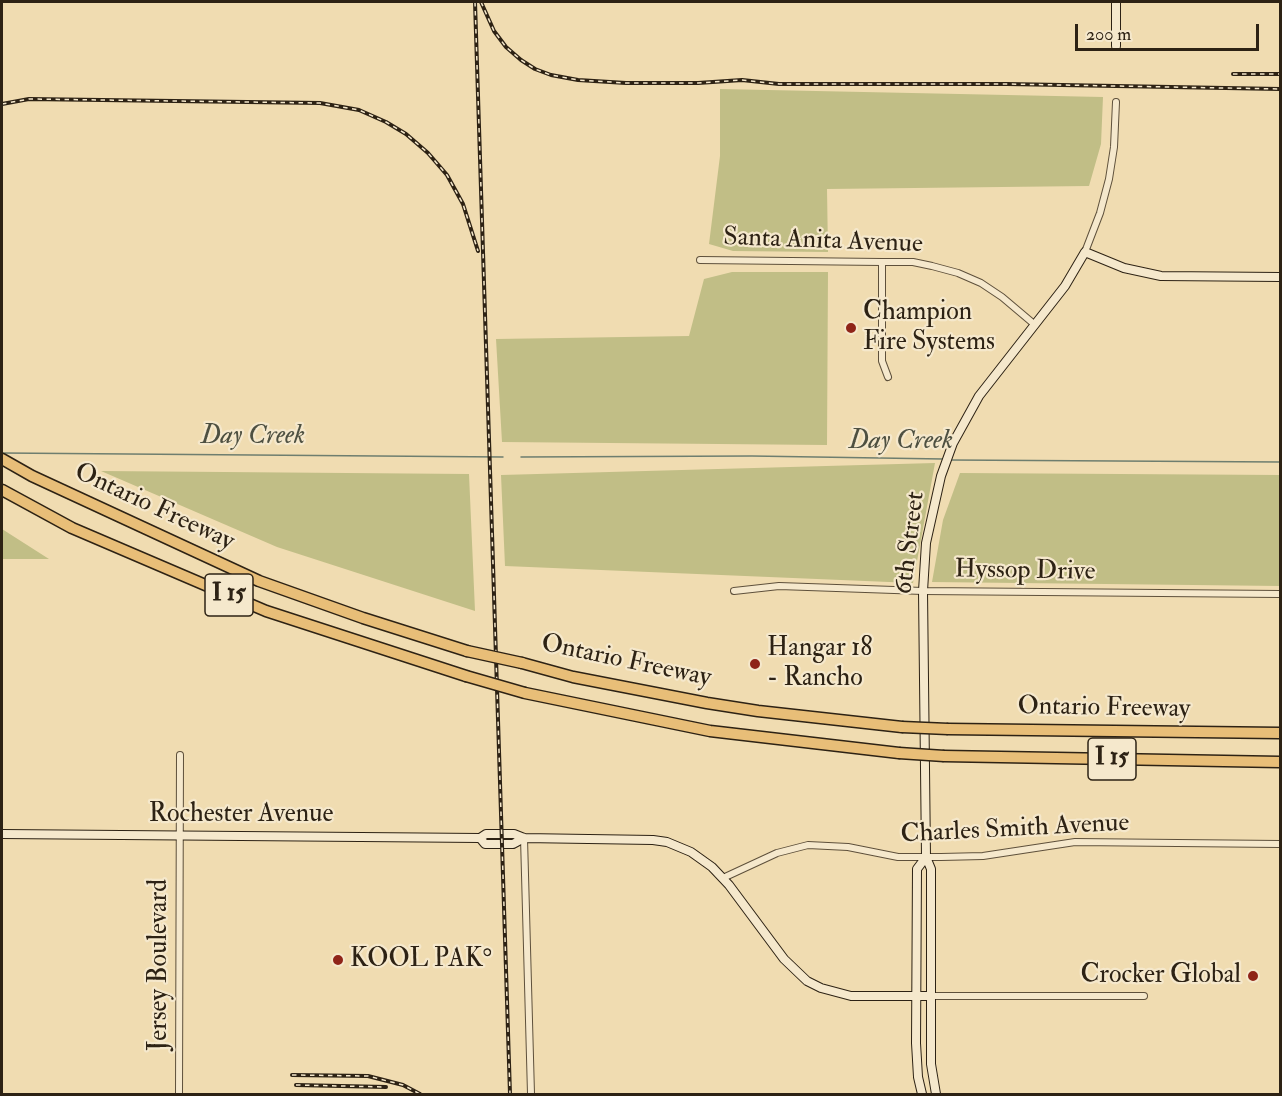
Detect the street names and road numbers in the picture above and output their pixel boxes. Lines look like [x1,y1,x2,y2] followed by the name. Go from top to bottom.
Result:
[723,223,923,261] street label: Santa Anita Avenue
[69,457,239,559] street label: Ontario Freeway
[889,490,933,596] street label: 6th Street
[954,555,1096,589] street label: Hyssop Drive
[205,574,253,616] road number: I 15
[538,629,714,695] street label: Ontario Freeway
[1017,692,1191,726] street label: Ontario Freeway
[1088,738,1136,780] road number: I 15
[149,799,333,831] street label: Rochester Avenue
[900,808,1130,852] street label: Charles Smith Avenue
[144,879,176,1051] street label: Jersey Boulevard

